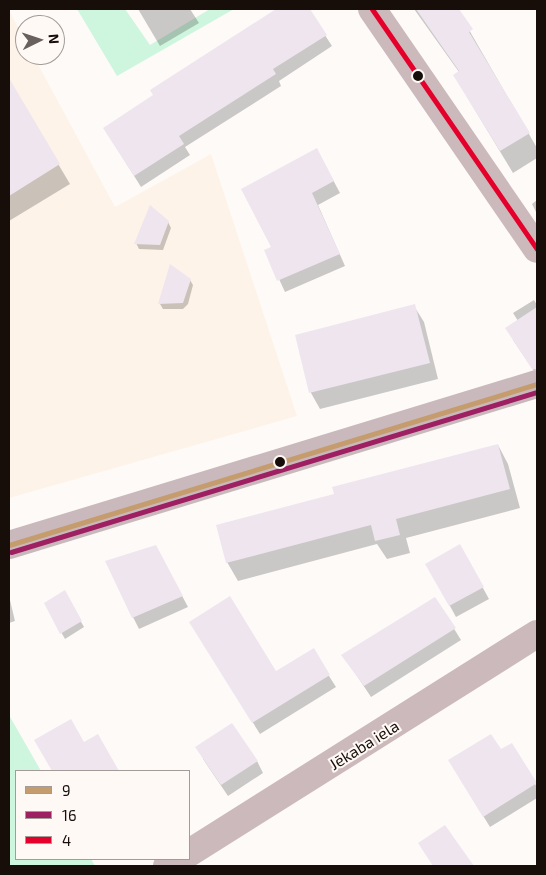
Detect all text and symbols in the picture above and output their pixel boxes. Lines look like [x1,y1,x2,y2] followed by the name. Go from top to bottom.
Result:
[15,15,65,65] north arrow
[46,33,63,45] text: N
[413,71,423,81] unlabelled marker
[275,457,285,467] unlabelled marker
[326,716,402,774] street label: Jēkaba iela
[15,770,190,860] legend
[62,781,71,799] text: 9
[62,806,77,824] text: 16
[62,831,71,849] text: 4

